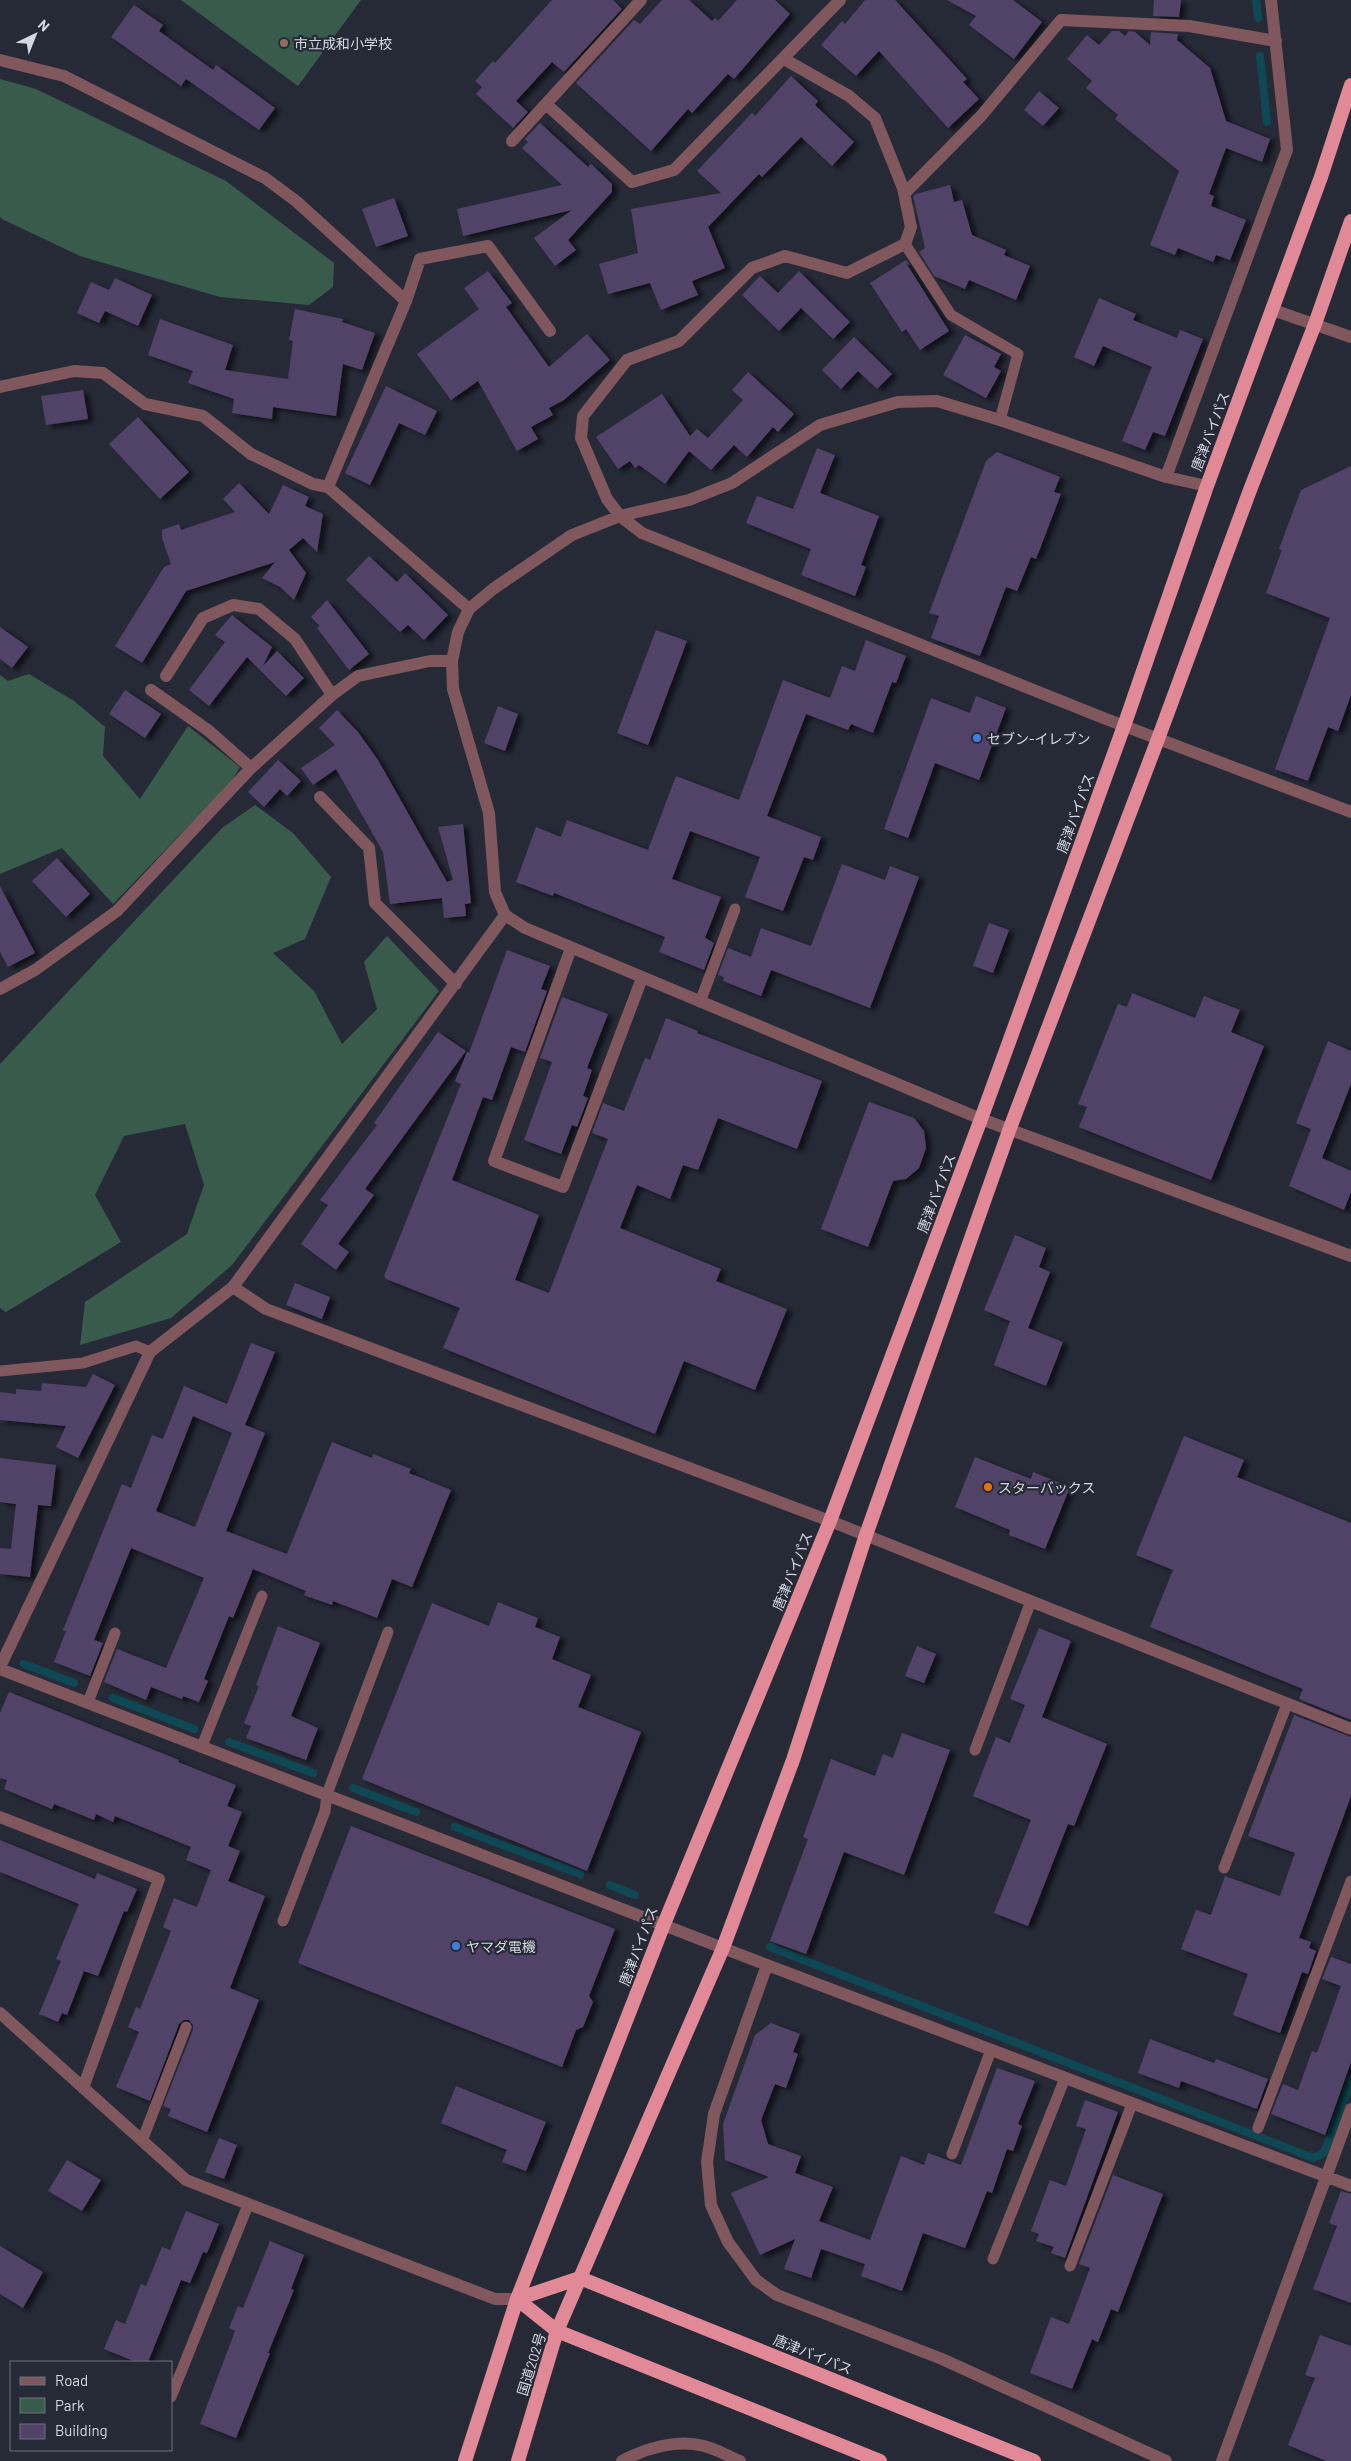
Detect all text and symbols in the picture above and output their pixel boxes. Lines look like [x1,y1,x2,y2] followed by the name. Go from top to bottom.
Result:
[10,10,60,60] north arrow
[35,16,53,35] text: N
[294,35,392,52] place label: 市立成和小学校
[278,37,290,49] marker: 市立成和小学校
[1187,389,1233,473] street label: 唐津バイパス
[987,730,1091,747] place label: セブン-イレブン
[971,732,983,744] marker: セブン-イレブン
[1053,771,1097,855] street label: 唐津バイパス
[913,1151,959,1235] street label: 唐津バイパス
[998,1479,1095,1496] place label: スターバックス
[982,1481,994,1493] marker: スターバックス
[768,1529,816,1613] street label: 唐津バイパス
[615,1904,661,1988] street label: 唐津バイパス
[466,1938,536,1955] place label: ヤマダ電機
[450,1940,462,1952] marker: ヤマダ電機
[513,2330,549,2398] street label: 国道202号
[771,2330,855,2378] street label: 唐津バイパス
[10,2361,172,2451] legend
[55,2371,88,2389] text: Road
[55,2396,85,2414] text: Park
[55,2421,108,2439] text: Building

